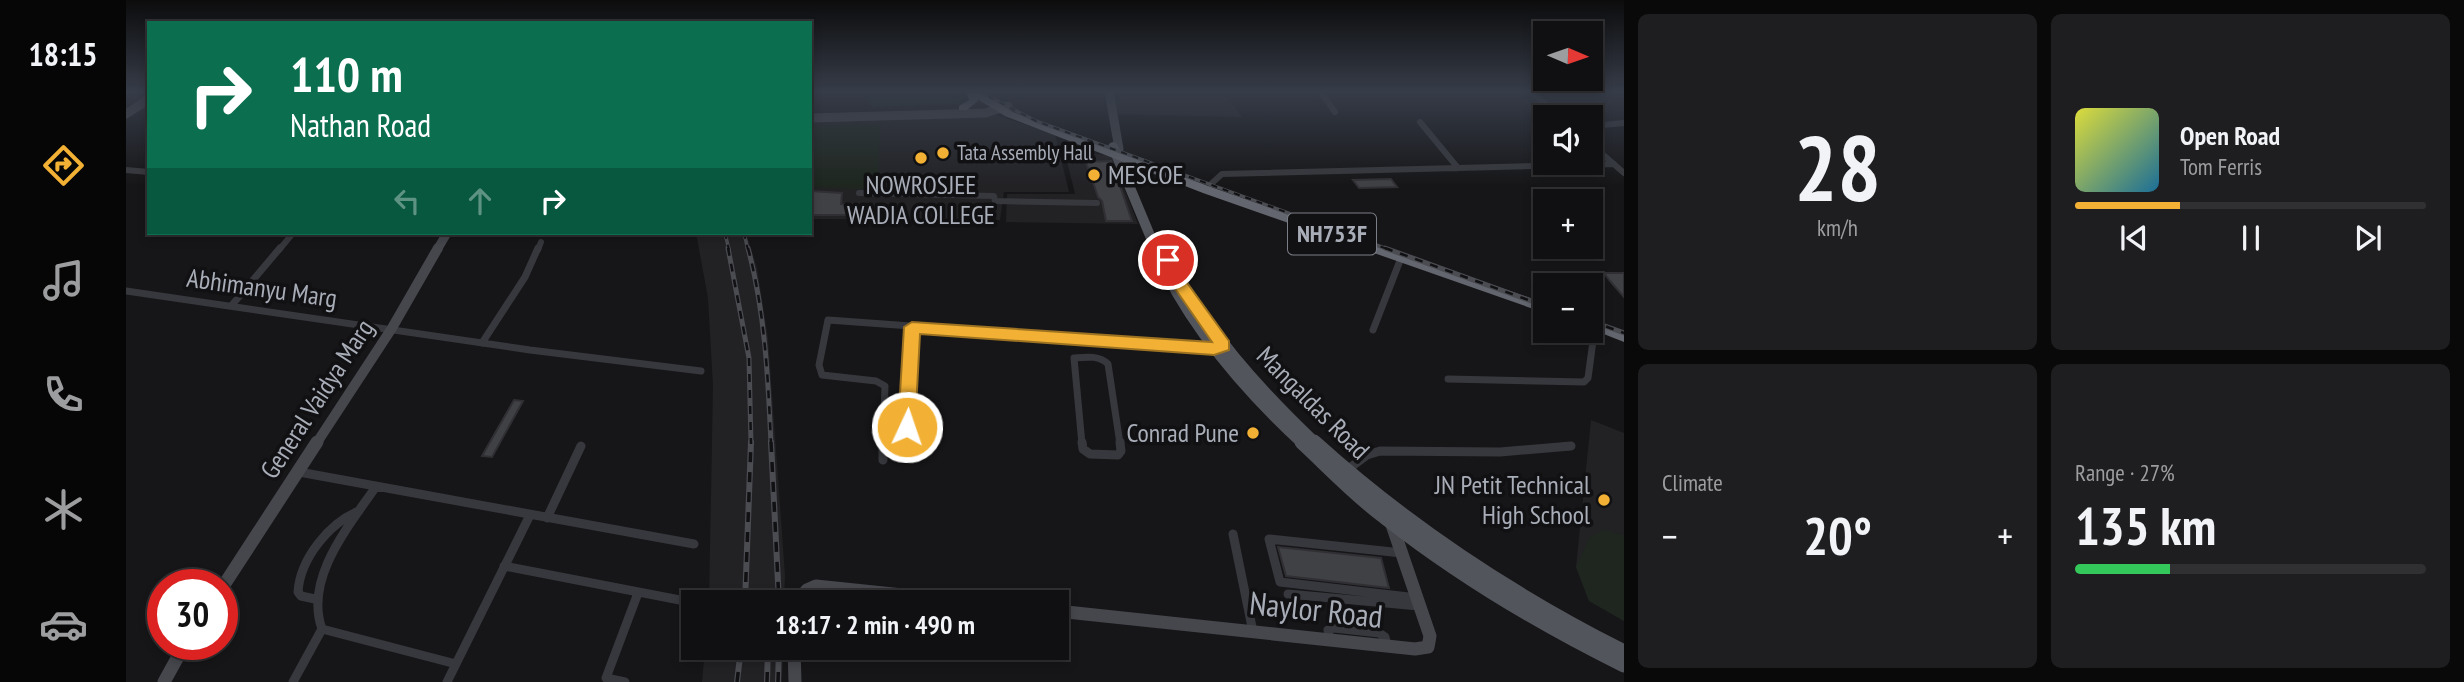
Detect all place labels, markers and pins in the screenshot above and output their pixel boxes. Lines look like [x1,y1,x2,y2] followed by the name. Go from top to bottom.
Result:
[957,139,1093,166] place label: Tata Assembly Hall
[935,145,951,161] marker: Tata Assembly Hall
[913,150,929,166] marker: NOWROSJEE WADIA COLLEGE
[1108,158,1184,191] place label: MESCOE
[1086,167,1102,183] marker: MESCOE
[847,168,995,231] place label: NOWROSJEE WADIA COLLEGE
[1138,230,1198,290] pin
[1126,416,1239,449] place label: Conrad Pune
[1245,425,1261,441] marker: Conrad Pune
[1434,468,1590,531] place label: JN Petit Technical High School
[1596,492,1612,508] marker: JN Petit Technical High School

